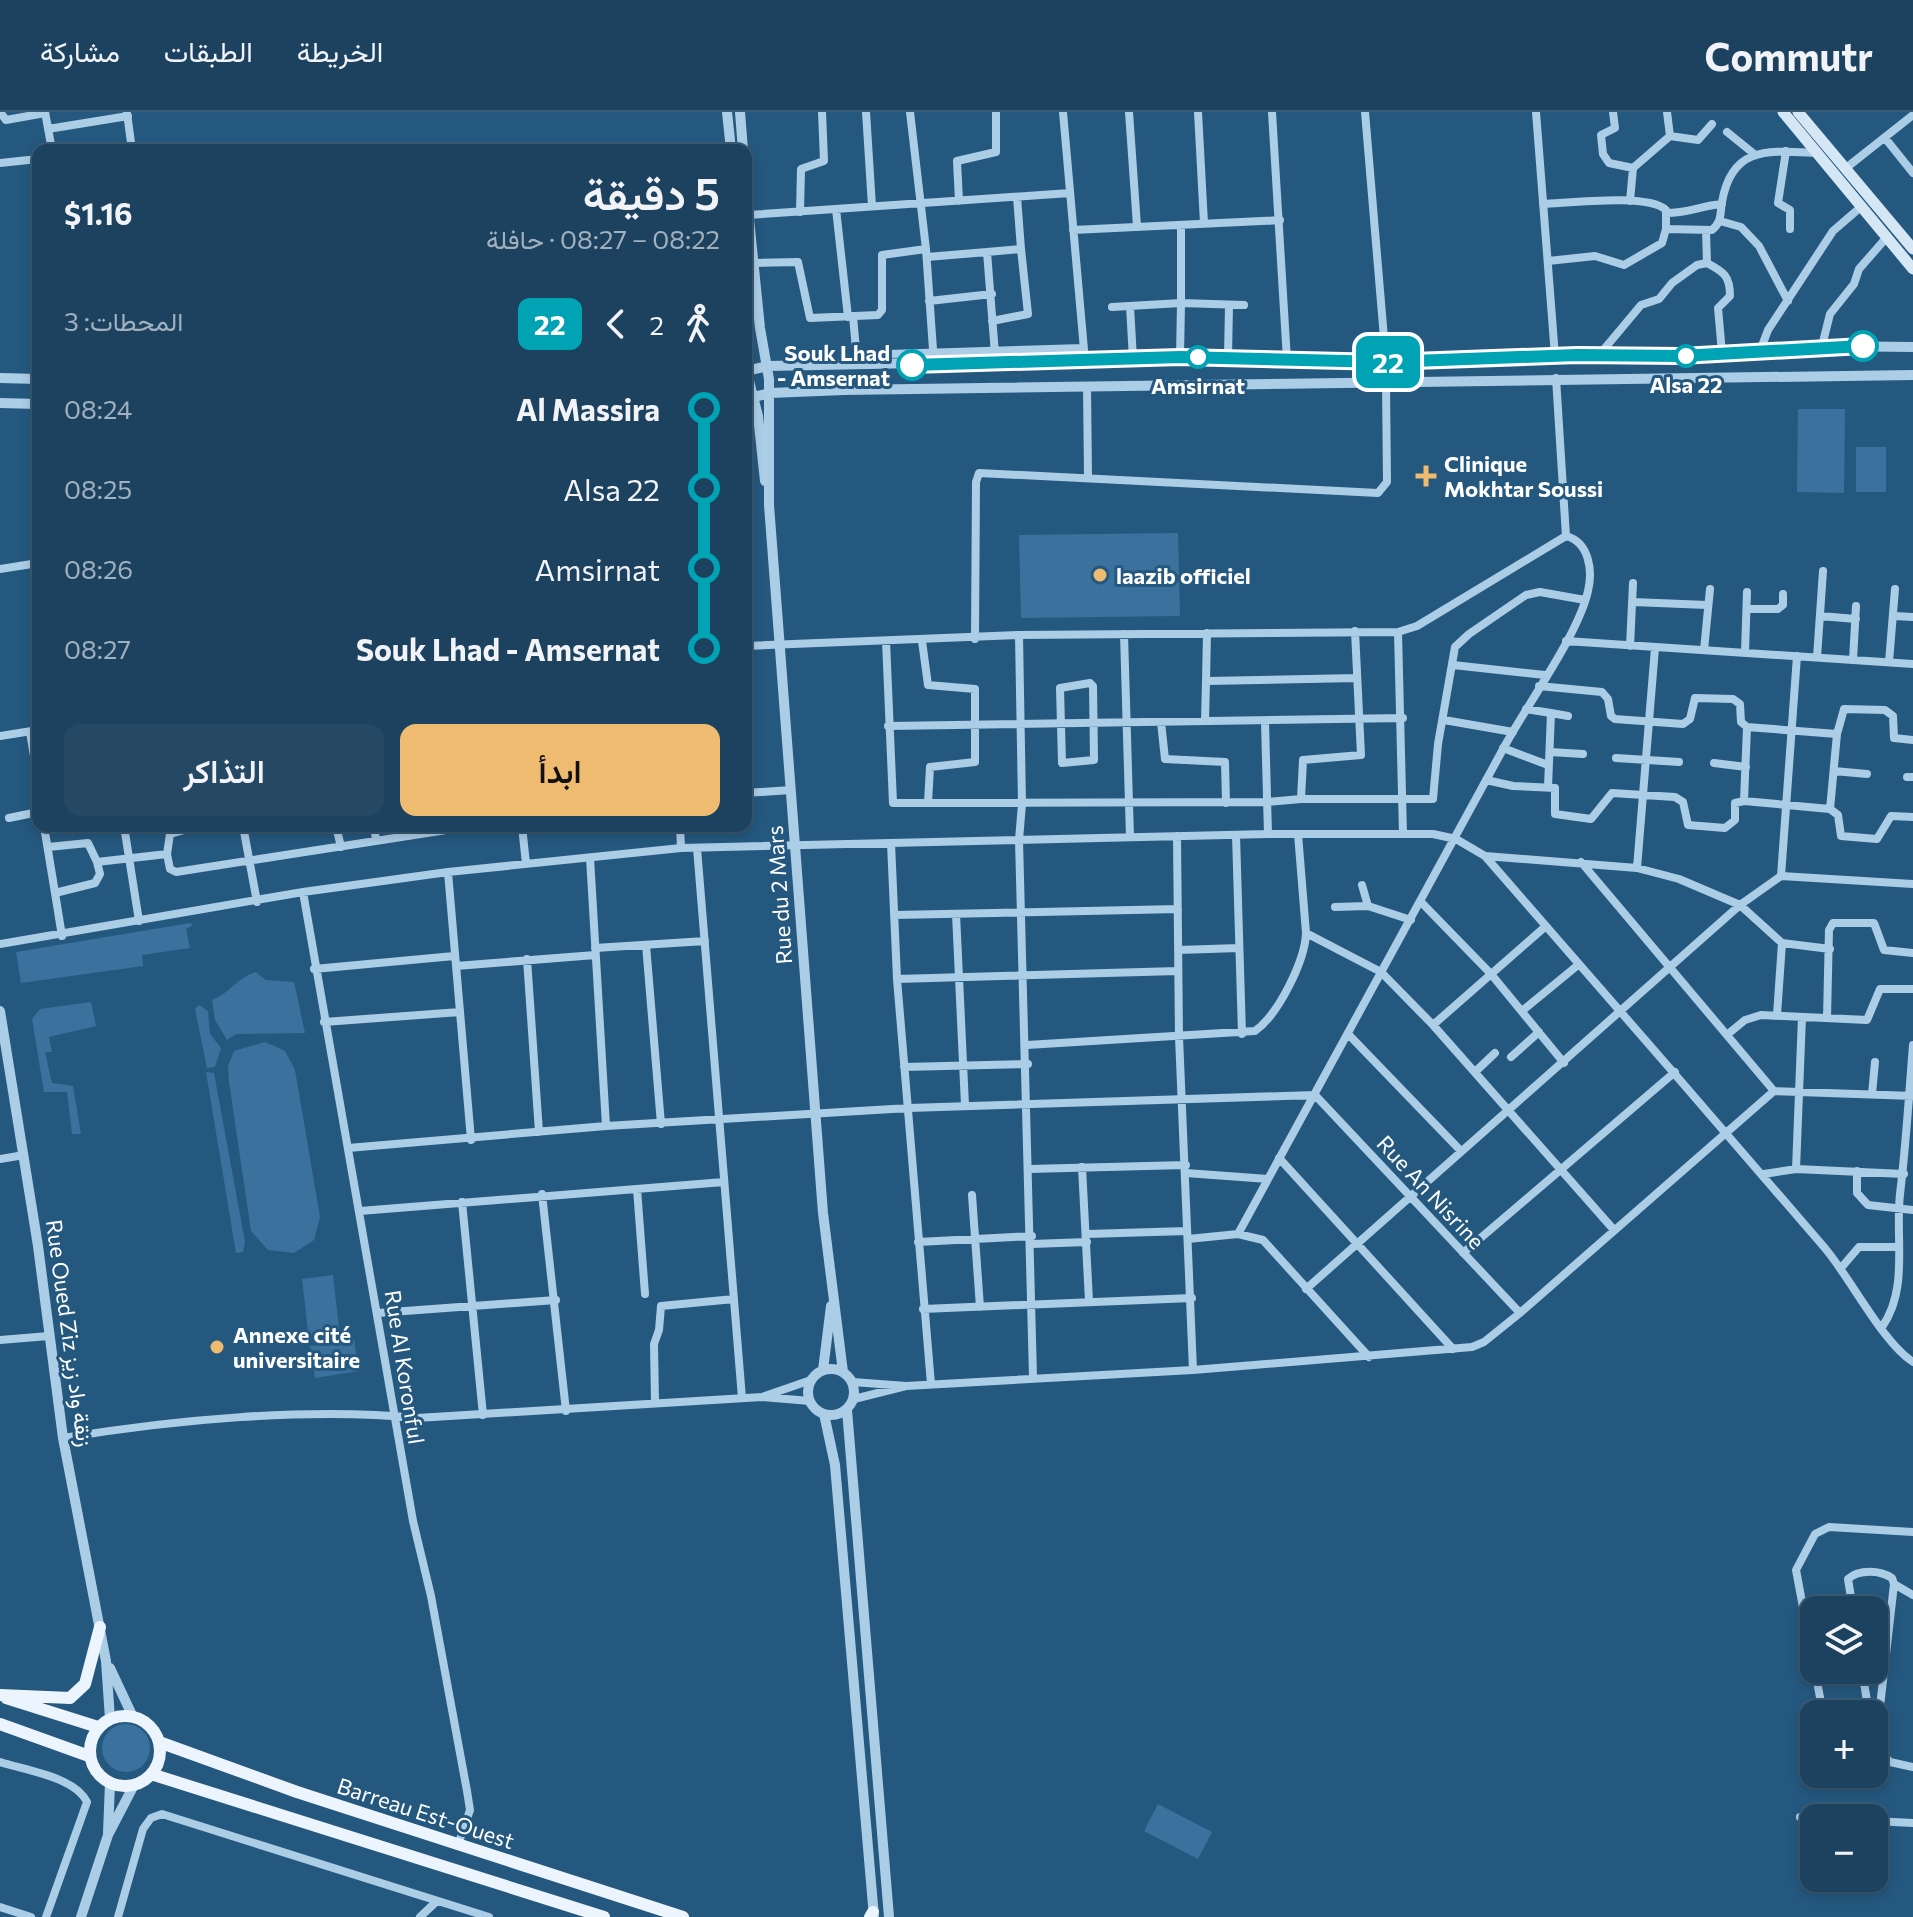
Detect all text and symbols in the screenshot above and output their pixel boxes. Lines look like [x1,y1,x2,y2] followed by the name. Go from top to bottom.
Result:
[1705,32,1873,79] text: Commutr
[40,34,120,68] text: مشاركة
[164,34,253,68] text: الطبقات
[297,34,383,68] text: الخريطة
[583,165,720,219] text: 5 دقيقة
[64,194,133,231] text: $1.16
[486,223,720,254] text: 08:22 – 08:27 · حافلة
[594,302,638,346] icon: back
[676,302,720,346] icon: walk
[64,305,183,336] text: المحطات: 3
[534,307,566,341] text: 22
[650,309,664,340] text: 2
[1848,331,1878,361] unlabelled marker
[1352,336,1424,388] line badge: 22
[777,339,890,391] place label: Souk Lhad - Amsernat
[1372,345,1404,379] text: 22
[1675,345,1697,367] marker: Alsa 22
[1187,346,1209,368] marker: Amsirnat
[897,350,927,380] marker: Souk Lhad - Amsernat
[1650,371,1722,398] place label: Alsa 22
[1151,372,1245,399] place label: Amsirnat
[516,390,660,427] text: Al Massira
[64,393,132,424] text: 08:24
[1444,450,1603,502] place label: Clinique Mokhtar Soussi
[1415,465,1437,487] marker: Clinique Mokhtar Soussi
[563,470,660,507] text: Alsa 22
[64,473,132,504] text: 08:25
[535,550,660,587] text: Amsirnat
[64,553,133,584] text: 08:26
[1116,562,1251,589] place label: laazib officiel
[1091,566,1109,584] marker: laazib officiel
[356,630,660,667] text: Souk Lhad - Amsernat
[64,633,131,664] text: 08:27
[64,724,384,816] button: التذاكر
[400,724,720,816] button: ابدأ
[761,825,797,965] street label: Rue du 2 Mars
[1371,1130,1491,1254] street label: Rue An Nisrine
[40,1218,99,1449] street label: Rue Oued Ziz زنقة واد زيز
[379,1288,431,1446] street label: Rue Al Koronful
[233,1321,360,1373] place label: Annexe cité universitaire
[208,1338,226,1356] marker: Annexe cité universitaire
[1800,1596,1888,1892] map controls
[1800,1596,1888,1684] button: layers
[1800,1700,1888,1788] button: +
[334,1772,518,1854] street label: Barreau Est-Ouest
[1800,1804,1888,1892] button: −

